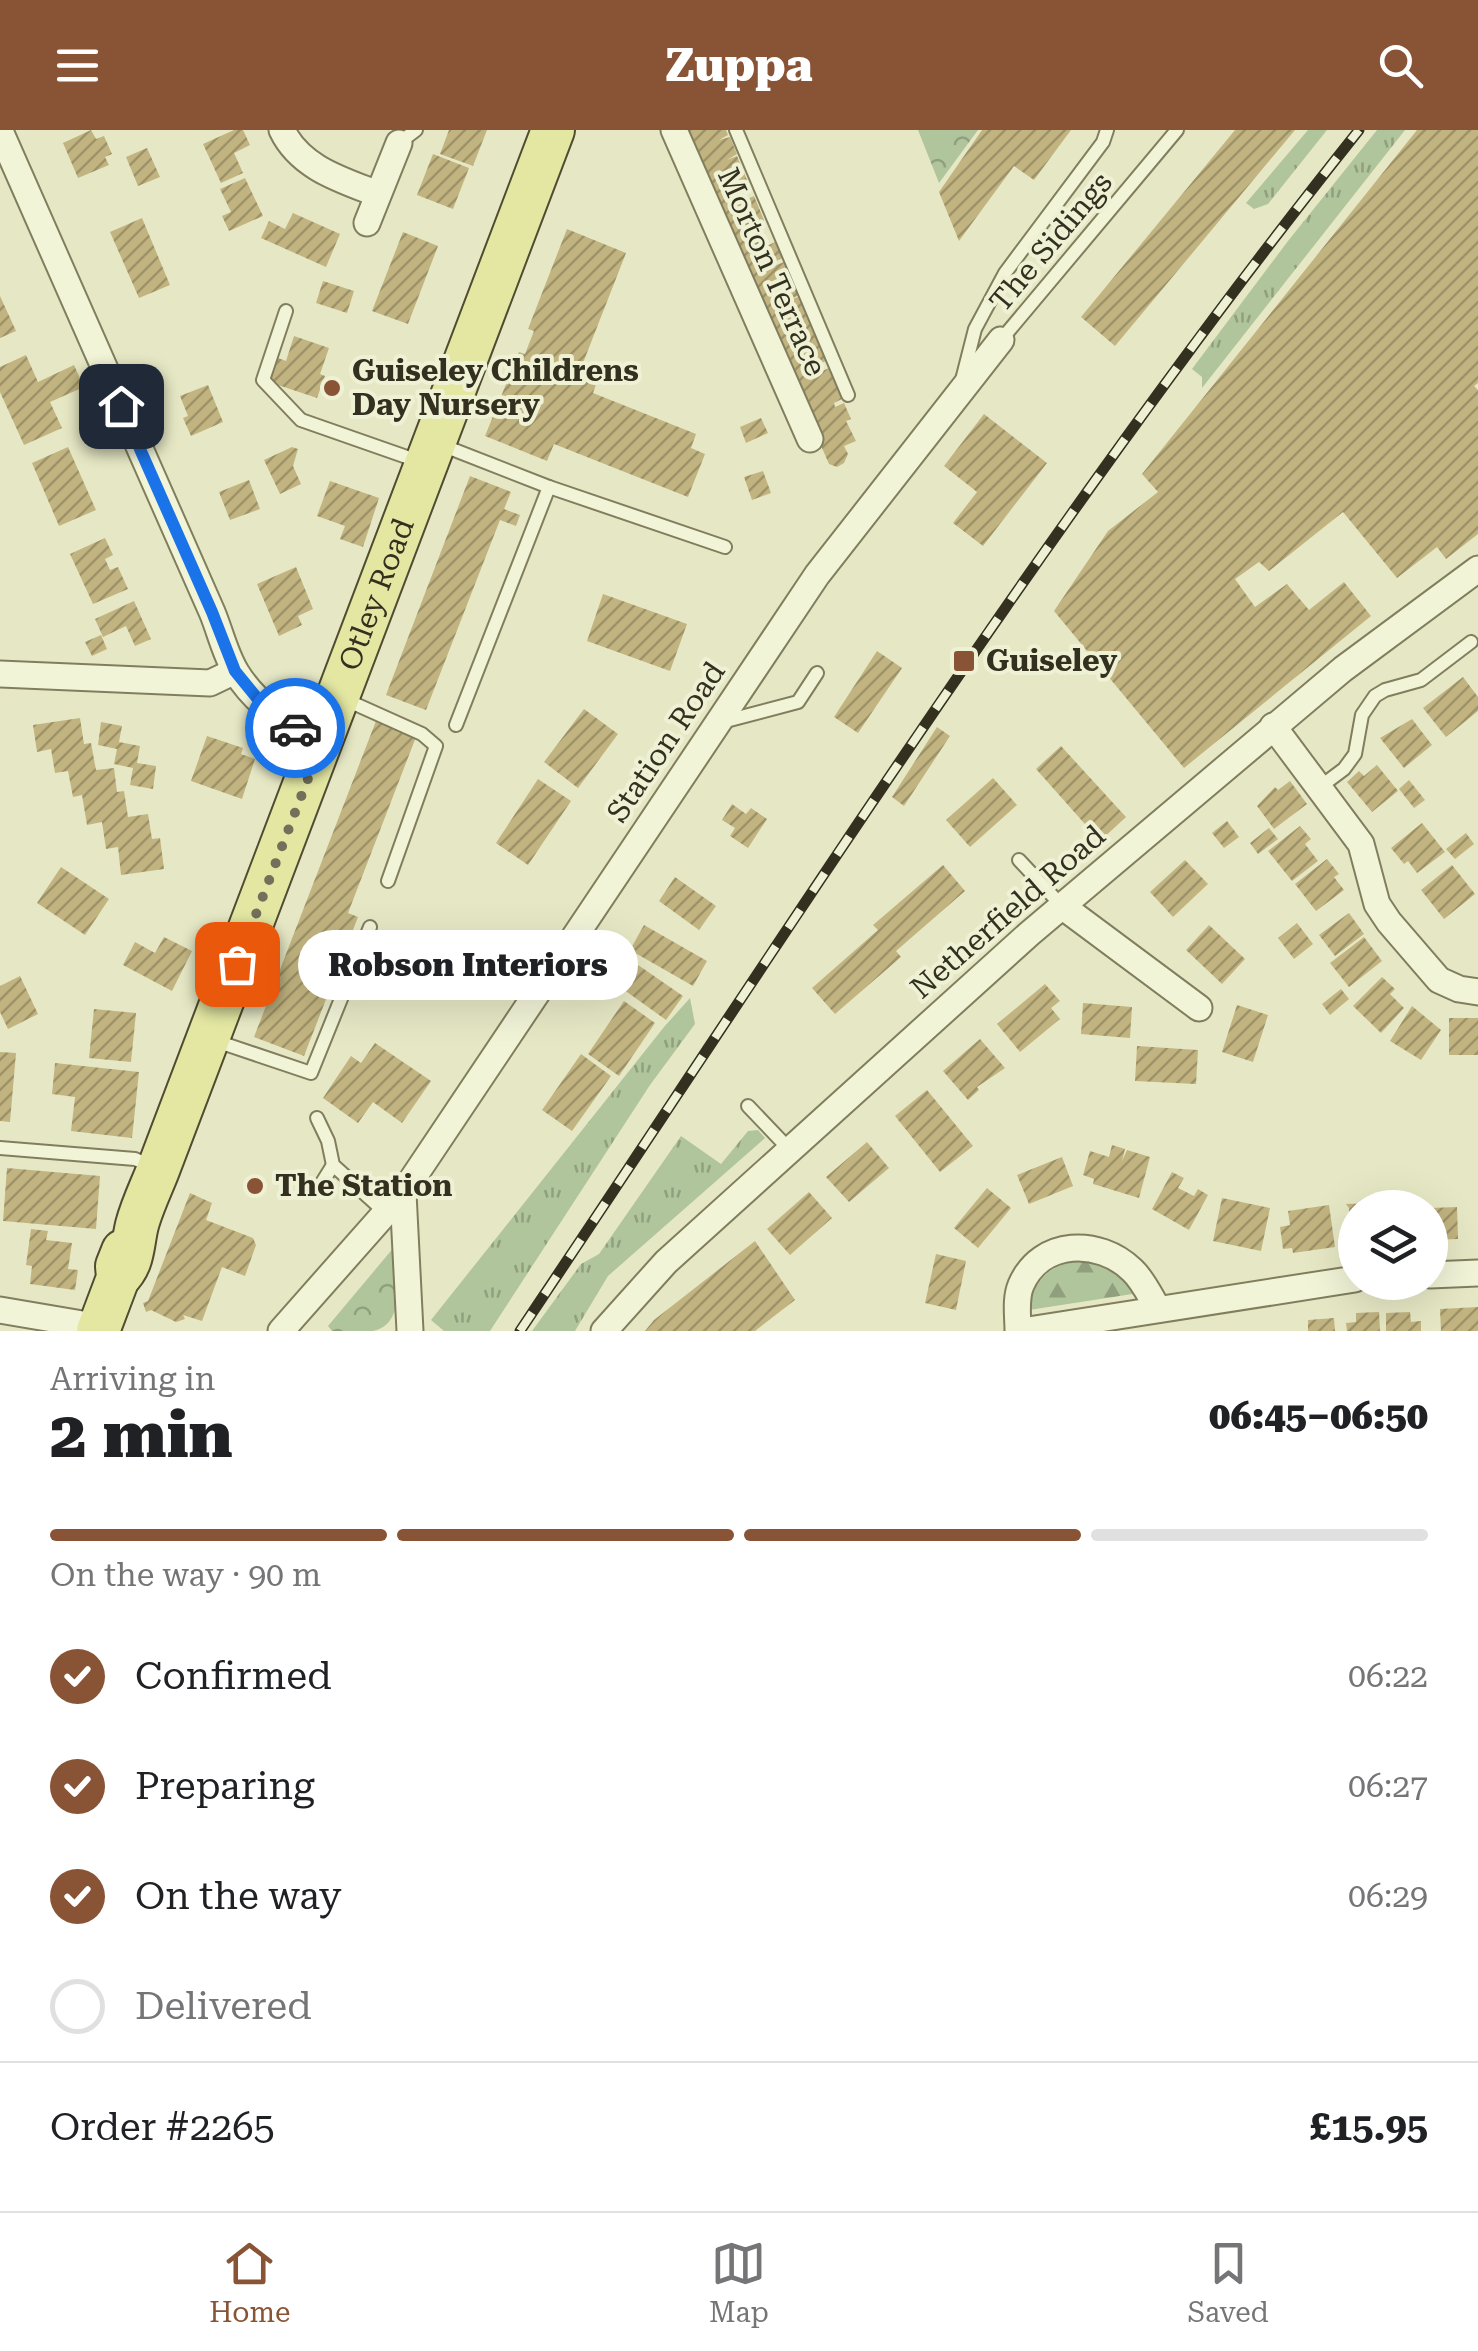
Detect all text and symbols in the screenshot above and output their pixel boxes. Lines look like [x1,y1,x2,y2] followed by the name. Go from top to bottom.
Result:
[50,38,105,93] icon: menu
[1373,38,1428,93] icon: search
[665,39,813,92] text: Zuppa
[711,162,834,381] street label: Morton Terrace
[982,165,1119,318] street label: The Sidings
[352,353,639,422] place label: Guiseley Childrens Day Nursery
[79,364,164,449] pin
[321,377,343,399] marker: Guiseley Childrens Day Nursery
[94,379,149,434] icon: home
[331,513,421,675] street label: Otley Road
[986,643,1117,678] place label: Guiseley
[951,648,977,674] marker: Guiseley
[599,655,732,828] street label: Station Road
[245,678,345,778] courier
[268,701,323,756] icon: car
[903,818,1112,1005] street label: Netherfield Road
[195,922,280,1007] pin
[297,929,637,999] callout: Robson Interiors
[210,937,265,992] icon: bag
[328,946,608,984] text: Robson Interiors
[275,1168,452,1203] place label: The Station
[244,1175,266,1197] marker: The Station
[1338,1190,1448,1300] map controls
[1338,1190,1448,1300] button: layers
[50,1360,215,1398] text: Arriving in
[1209,1394,1428,1438] text: 06:45–06:50
[50,1397,233,1473] text: 2 min
[50,1556,321,1594] text: On the way · 90 m
[50,1649,105,1704] icon: check
[135,1654,332,1698] text: Confirmed
[1348,1657,1428,1695] text: 06:22
[50,1759,105,1814] icon: check
[135,1764,315,1808] text: Preparing
[1348,1767,1428,1805] text: 06:27
[50,1869,105,1924] icon: check
[135,1874,341,1918] text: On the way
[1348,1877,1428,1915] text: 06:29
[135,1984,312,2028] text: Delivered
[50,2105,275,2149] text: Order #2265
[1310,2105,1428,2149] text: £15.95
[209,2236,290,2329] tab: Home
[709,2236,769,2329] tab: Map
[1188,2236,1269,2329] tab: Saved

